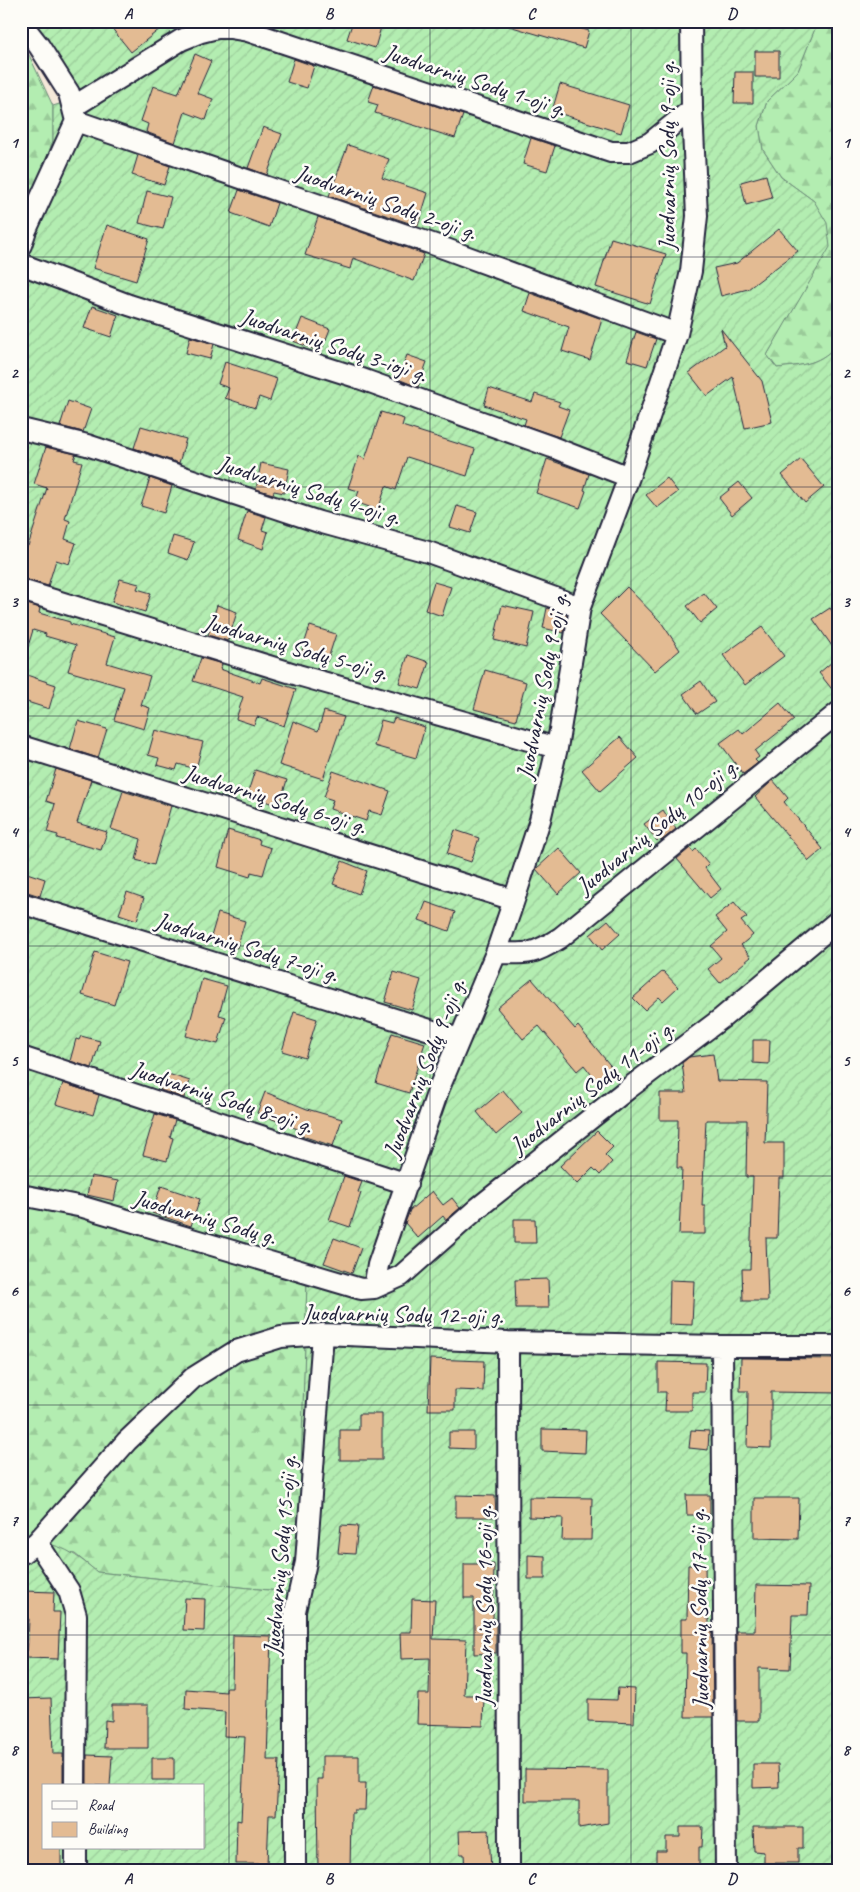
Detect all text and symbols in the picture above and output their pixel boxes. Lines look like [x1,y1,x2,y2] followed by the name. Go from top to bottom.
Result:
[124,4,134,24] text: A
[325,4,335,24] text: B
[527,4,537,24] text: C
[727,4,738,24] text: D
[379,36,570,124] street label: Juodvarnių Sodų 1-oji g.
[652,61,682,252] street label: Juodvarnių Sodų 9-oji g.
[10,133,19,153] text: 1
[842,133,851,153] text: 1
[291,157,481,247] street label: Juodvarnių Sodų 2-oji g.
[236,300,431,389] street label: Juodvarnių Sodų 3-ioji g.
[10,363,19,383] text: 2
[842,363,851,383] text: 2
[213,448,404,532] street label: Juodvarnių Sodų 4-oji g.
[509,590,575,783] street label: Juodvarnių Sodų 9-oji g.
[10,592,19,612] text: 3
[842,592,851,612] text: 3
[200,606,391,688] street label: Juodvarnių Sodų 5-oji g.
[569,751,744,901] street label: Juodvarnių Sodų 10-oji g.
[179,757,370,841] street label: Juodvarnių Sodų 6-oji g.
[10,822,19,842] text: 4
[842,822,851,842] text: 4
[151,905,342,989] street label: Juodvarnių Sodų 7-oji g.
[376,974,472,1163] street label: Juodvarnių Sodų 9-oji g.
[503,1013,680,1161] street label: Juodvarnių Sodų 11-oji g.
[11,1051,20,1071] text: 5
[843,1051,852,1071] text: 5
[126,1053,317,1141] street label: Juodvarnių Sodų 8-oji g.
[129,1182,280,1252] street label: Juodvarnių Sodų g.
[10,1281,19,1301] text: 6
[842,1281,851,1301] text: 6
[302,1297,504,1331] street label: Juodvarnių Sodų 12-oji g.
[256,1454,304,1657] street label: Juodvarnių Sodų 15-oji g.
[469,1506,499,1707] street label: Juodvarnių Sodų 16-oji g.
[682,1508,716,1710] street label: Juodvarnių Sodų 17-oji g.
[10,1511,19,1531] text: 7
[842,1511,851,1531] text: 7
[10,1740,19,1760] text: 8
[842,1740,851,1760] text: 8
[42,1784,205,1850] legend
[88,1796,115,1815] text: Road
[88,1820,128,1839] text: Building
[124,1869,134,1889] text: A
[325,1869,335,1889] text: B
[527,1869,537,1889] text: C
[727,1869,738,1889] text: D

